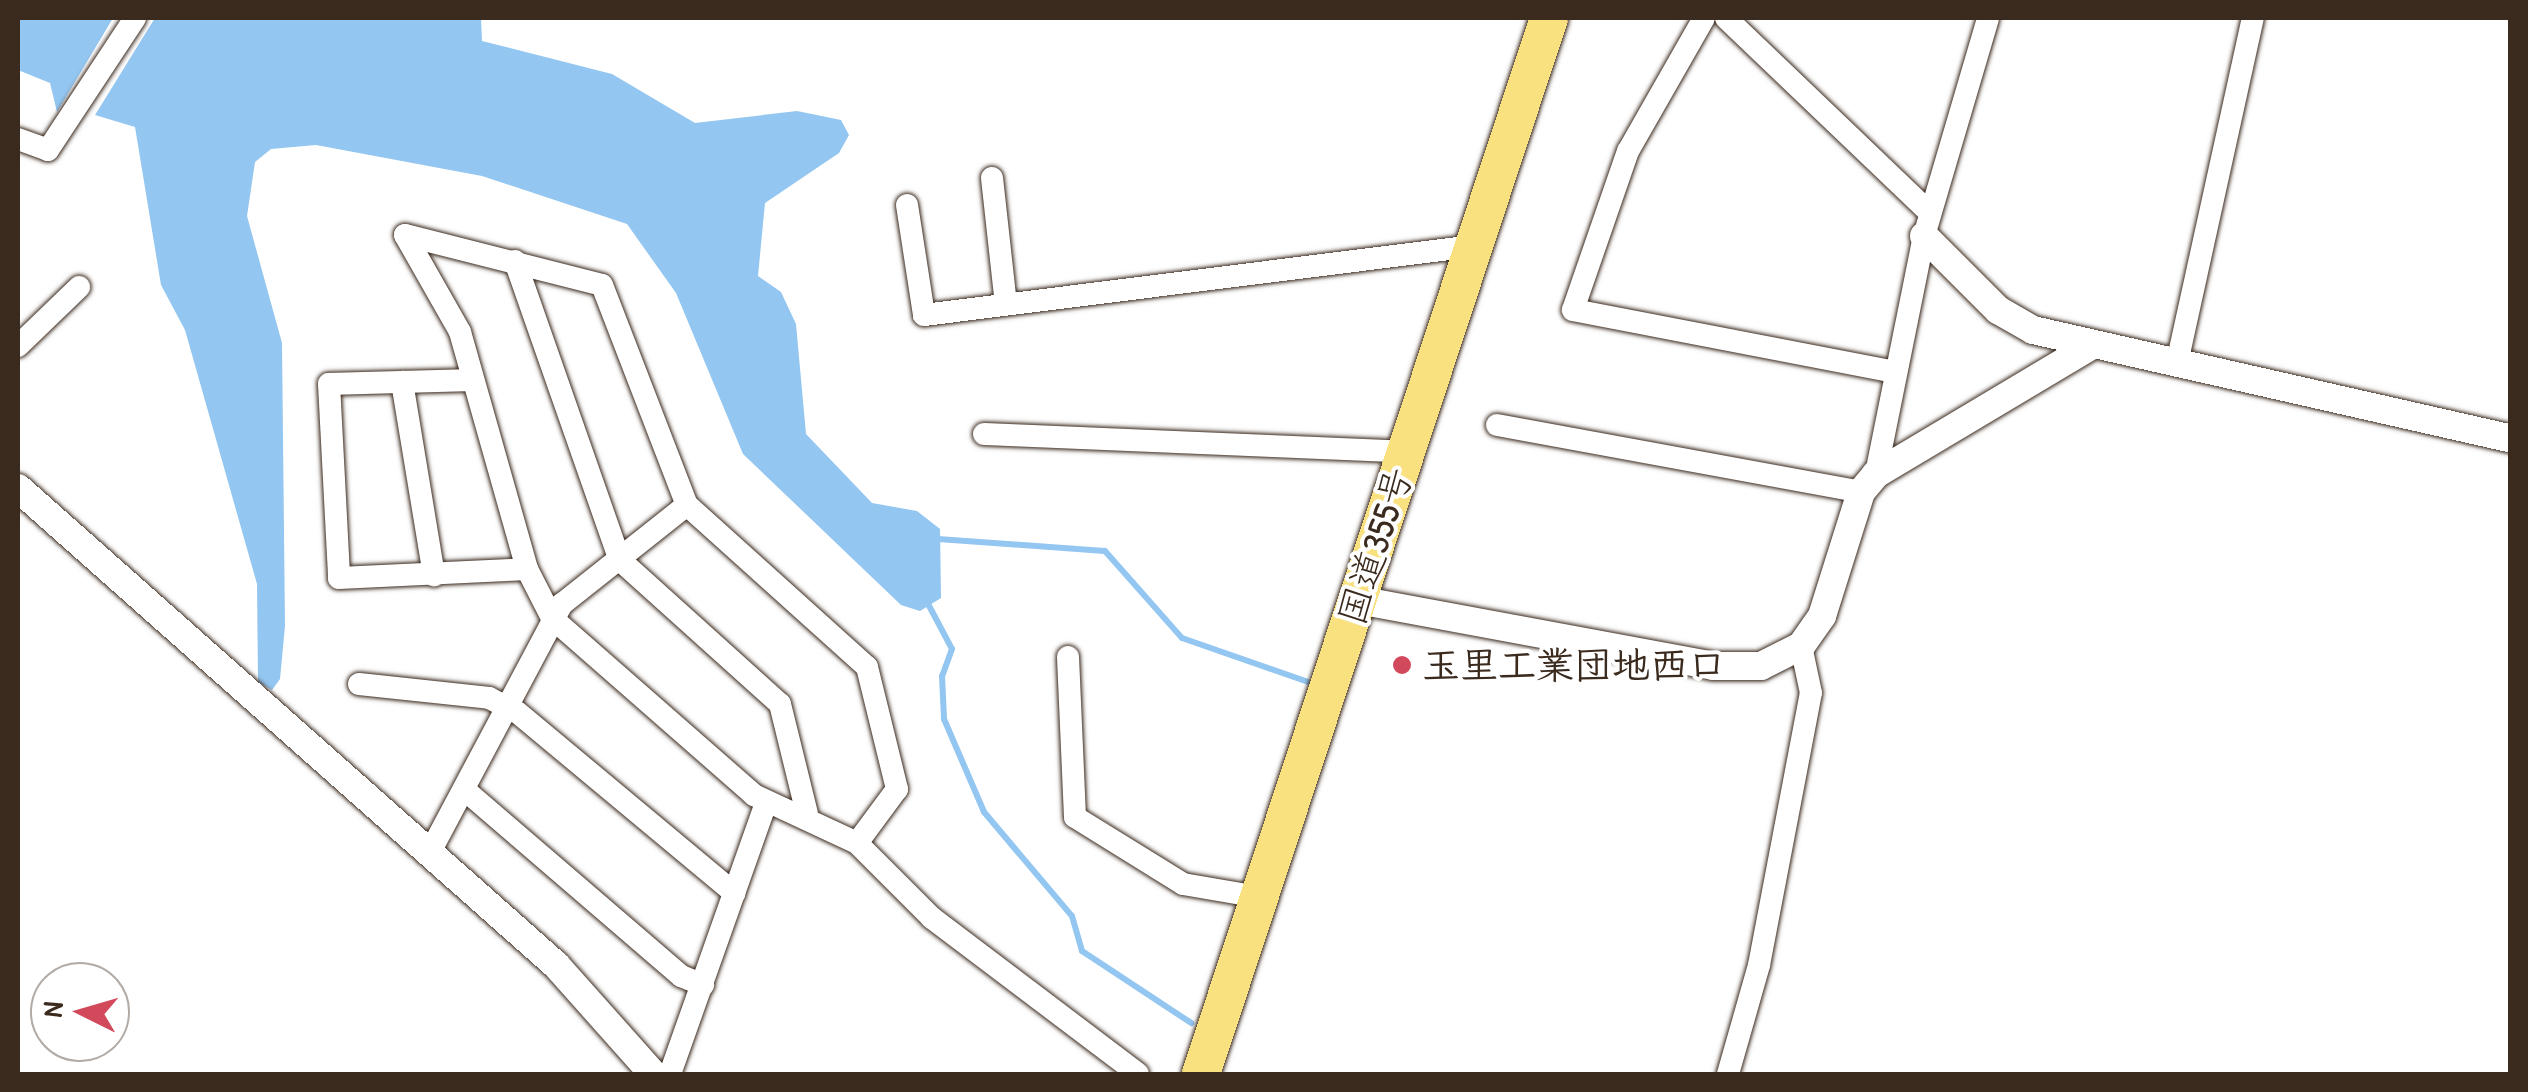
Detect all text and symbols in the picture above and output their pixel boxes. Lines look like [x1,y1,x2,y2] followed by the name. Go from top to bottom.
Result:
[1328,461,1422,631] street label: 国道355号
[1422,642,1726,688] place label: 玉里工業団地西口
[1391,654,1413,676] marker: 玉里工業団地西口
[30,962,130,1062] north arrow
[33,1000,72,1019] text: N

